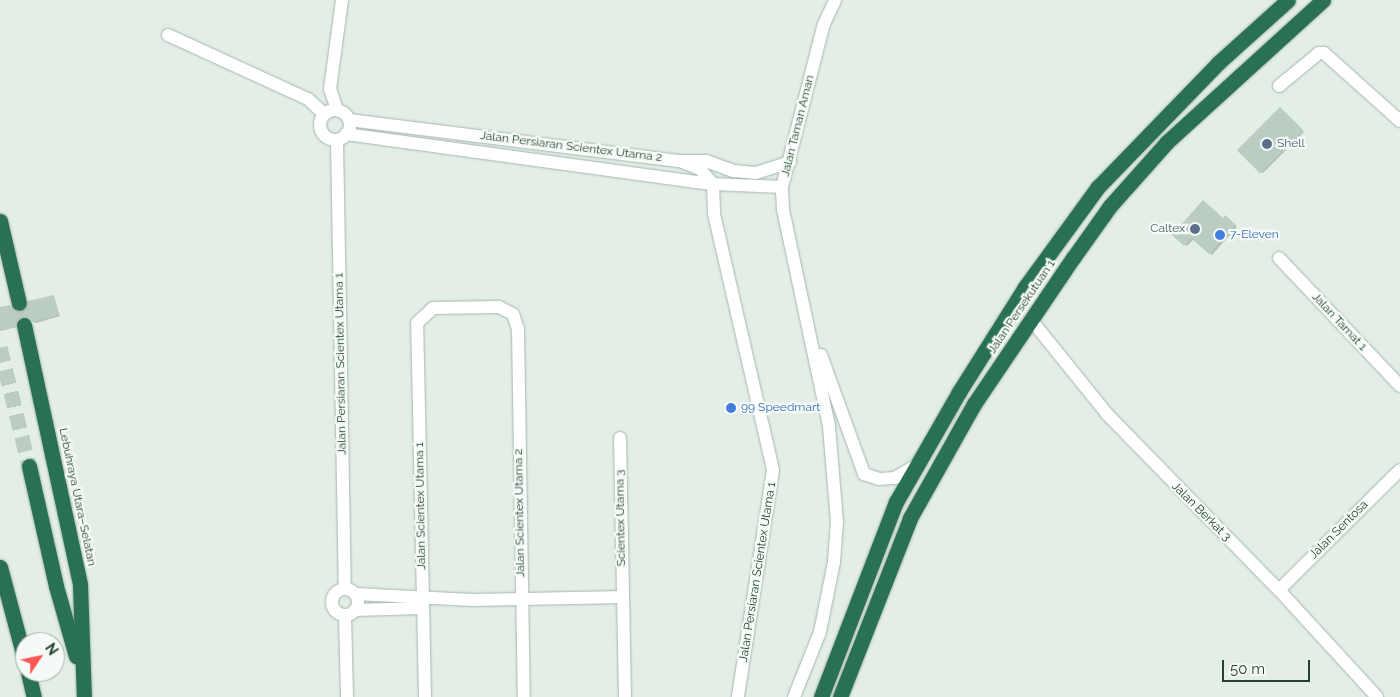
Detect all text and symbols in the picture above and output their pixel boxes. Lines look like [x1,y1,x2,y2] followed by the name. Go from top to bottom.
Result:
[778,73,818,179] street label: Jalan Taman Aman
[479,129,663,165] street label: Jalan Persiaran Scientex Utama 2
[1277,137,1305,151] place label: Shell
[1261,138,1273,150] marker: Shell
[1150,222,1185,236] place label: Caltex
[1189,223,1201,235] marker: Caltex
[1230,228,1279,242] place label: 7-Eleven
[1214,229,1226,241] marker: 7-Eleven
[985,257,1059,357] street label: Jalan Persekutuan 1
[332,273,350,455] street label: Jalan Persiaran Scientex Utama 1
[1308,290,1370,354] street label: Jalan Tamat 1
[741,401,820,415] place label: 99 Speedmart
[725,402,737,414] marker: 99 Speedmart
[55,427,99,567] street label: Lebuhraya Utara–Selatan
[413,442,429,570] street label: Jalan Scientex Utama 1
[512,448,528,578] street label: Jalan Scientex Utama 2
[613,469,629,567] street label: Scientex Utama 3
[1168,479,1234,545] street label: Jalan Berkat 3
[737,481,779,663] street label: Jalan Persiaran Scientex Utama 1
[1307,498,1371,562] street label: Jalan Sentosa
[15,632,65,682] north arrow
[42,640,61,658] text: N
[1225,650,1312,682] scale bar
[1230,660,1265,678] text: 50 m

